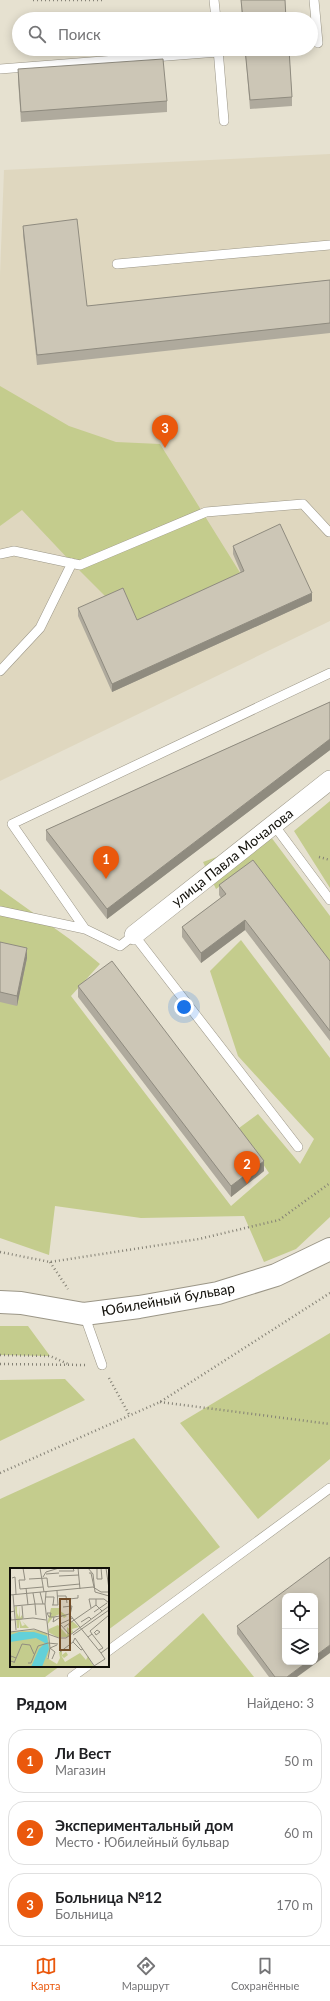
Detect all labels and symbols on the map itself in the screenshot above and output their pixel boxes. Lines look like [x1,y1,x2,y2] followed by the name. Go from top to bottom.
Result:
[152,415,178,448] pin: 3
[168,804,296,910] street label: улица Павла Мочалова
[93,846,119,879] pin: 1
[174,997,194,1017] your location
[234,1151,260,1184] pin: 2
[100,1279,236,1319] street label: Юбилейный бульвар
[10,1568,109,1667] inset map

